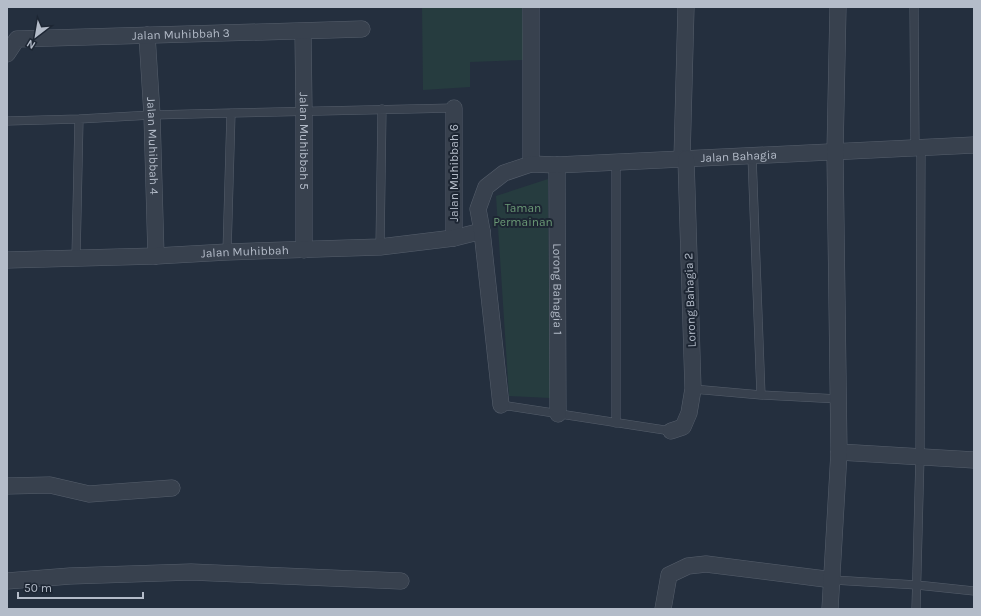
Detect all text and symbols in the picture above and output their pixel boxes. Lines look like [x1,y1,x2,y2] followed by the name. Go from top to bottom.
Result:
[16,16,56,56] north arrow
[132,26,230,43] street label: Jalan Muhibbah 3
[24,37,38,52] text: N
[297,92,311,190] street label: Jalan Muhibbah 5
[144,97,161,195] street label: Jalan Muhibbah 4
[447,124,461,222] street label: Jalan Muhibbah 6
[700,147,777,165] street label: Jalan Bahagia
[493,201,553,229] park label: Taman Permainan
[201,243,289,260] street label: Jalan Muhibbah
[550,243,565,335] street label: Lorong Bahagia 1
[681,252,699,348] street label: Lorong Bahagia 2
[18,574,143,600] scale bar
[24,581,52,595] text: 50 m

